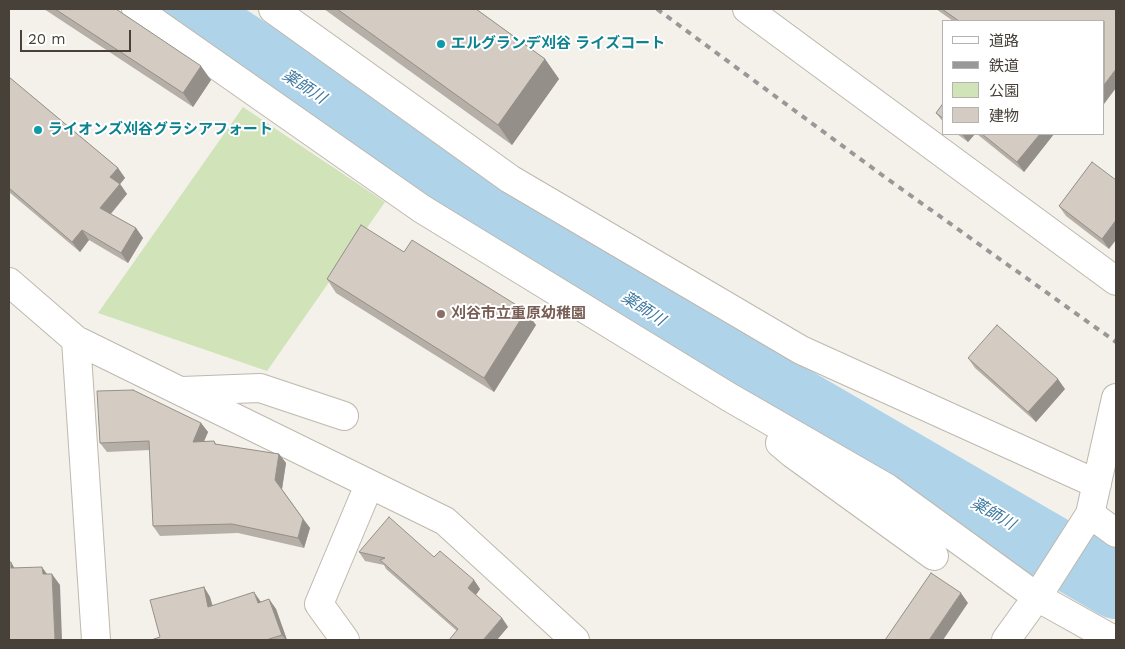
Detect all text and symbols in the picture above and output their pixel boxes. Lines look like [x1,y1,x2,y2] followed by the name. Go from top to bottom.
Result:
[22,20,134,52] scale bar
[942,20,1105,135] legend
[28,30,66,48] text: 20 m
[989,32,1019,50] text: 道路
[451,35,665,53] place label: エルグランデ刈谷 ライズコート
[435,38,447,50] marker: エルグランデ刈谷 ライズコート
[989,57,1019,75] text: 鉄道
[279,66,329,108] water label: 薬師川
[989,82,1019,100] text: 公園
[989,107,1019,125] text: 建物
[48,121,273,139] place label: ライオンズ刈谷グラシアフォート
[32,124,44,136] marker: ライオンズ刈谷グラシアフォート
[618,288,668,330] water label: 薬師川
[451,305,586,323] place label: 刈谷市立重原幼稚園
[435,308,447,320] marker: 刈谷市立重原幼稚園
[967,494,1019,534] water label: 薬師川

